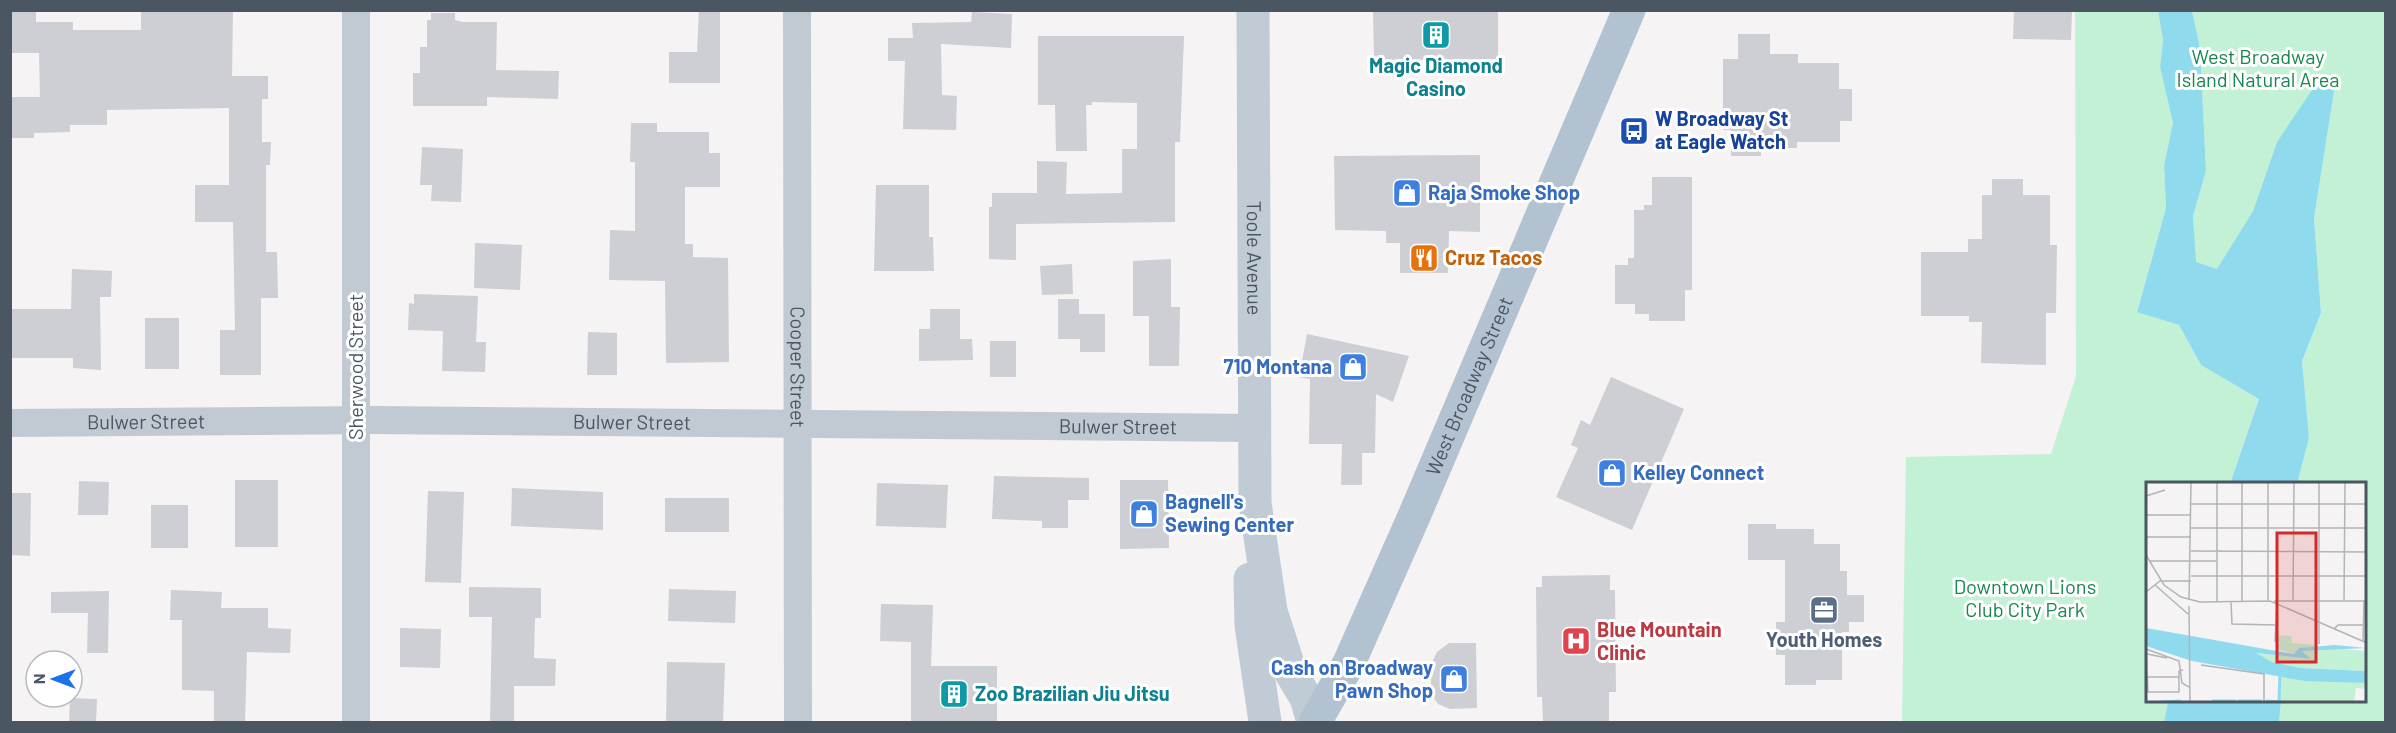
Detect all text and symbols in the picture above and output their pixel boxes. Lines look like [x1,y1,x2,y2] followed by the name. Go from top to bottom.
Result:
[1420,19,1452,51] building icon: Magic Diamond Casino
[2177,44,2340,91] park label: West Broadway Island Natural Area
[1369,53,1503,100] place label: Magic Diamond Casino
[1655,106,1788,153] place label: W Broadway St at Eagle Watch
[1618,115,1650,147] bus stop icon: W Broadway St at Eagle Watch
[1391,177,1423,209] shop icon: Raja Smoke Shop
[1428,180,1580,204] place label: Raja Smoke Shop
[1243,201,1267,315] street label: Toole Avenue
[1408,242,1440,274] restaurant icon: Cruz Tacos
[1445,245,1542,269] place label: Cruz Tacos
[1420,293,1517,479] street label: West Broadway Street
[343,294,367,440] street label: Sherwood Street
[786,306,811,428] street label: Cooper Street
[1337,351,1369,383] shop icon: 710 Montana
[1223,354,1332,378] place label: 710 Montana
[87,408,205,433] street label: Bulwer Street
[573,409,691,434] street label: Bulwer Street
[1059,413,1177,438] street label: Bulwer Street
[1596,457,1628,489] shop icon: Kelley Connect
[1633,460,1764,484] place label: Kelley Connect
[2146,482,2366,703] inset map
[1165,489,1294,536] place label: Bagnell's Sewing Center
[1128,498,1160,530] shop icon: Bagnell's Sewing Center
[1954,574,2096,621] park label: Downtown Lions Club City Park
[1808,594,1840,626] office icon: Youth Homes
[1597,617,1722,664] place label: Blue Mountain Clinic
[1560,625,1592,657] hospital icon: Blue Mountain Clinic
[1766,627,1882,651] place label: Youth Homes
[24,649,84,709] north arrow
[1271,655,1433,702] place label: Cash on Broadway Pawn Shop
[1438,663,1470,695] shop icon: Cash on Broadway Pawn Shop
[29,674,48,684] text: N
[938,678,970,710] building icon: Zoo Brazilian Jiu Jitsu
[975,681,1170,705] place label: Zoo Brazilian Jiu Jitsu

